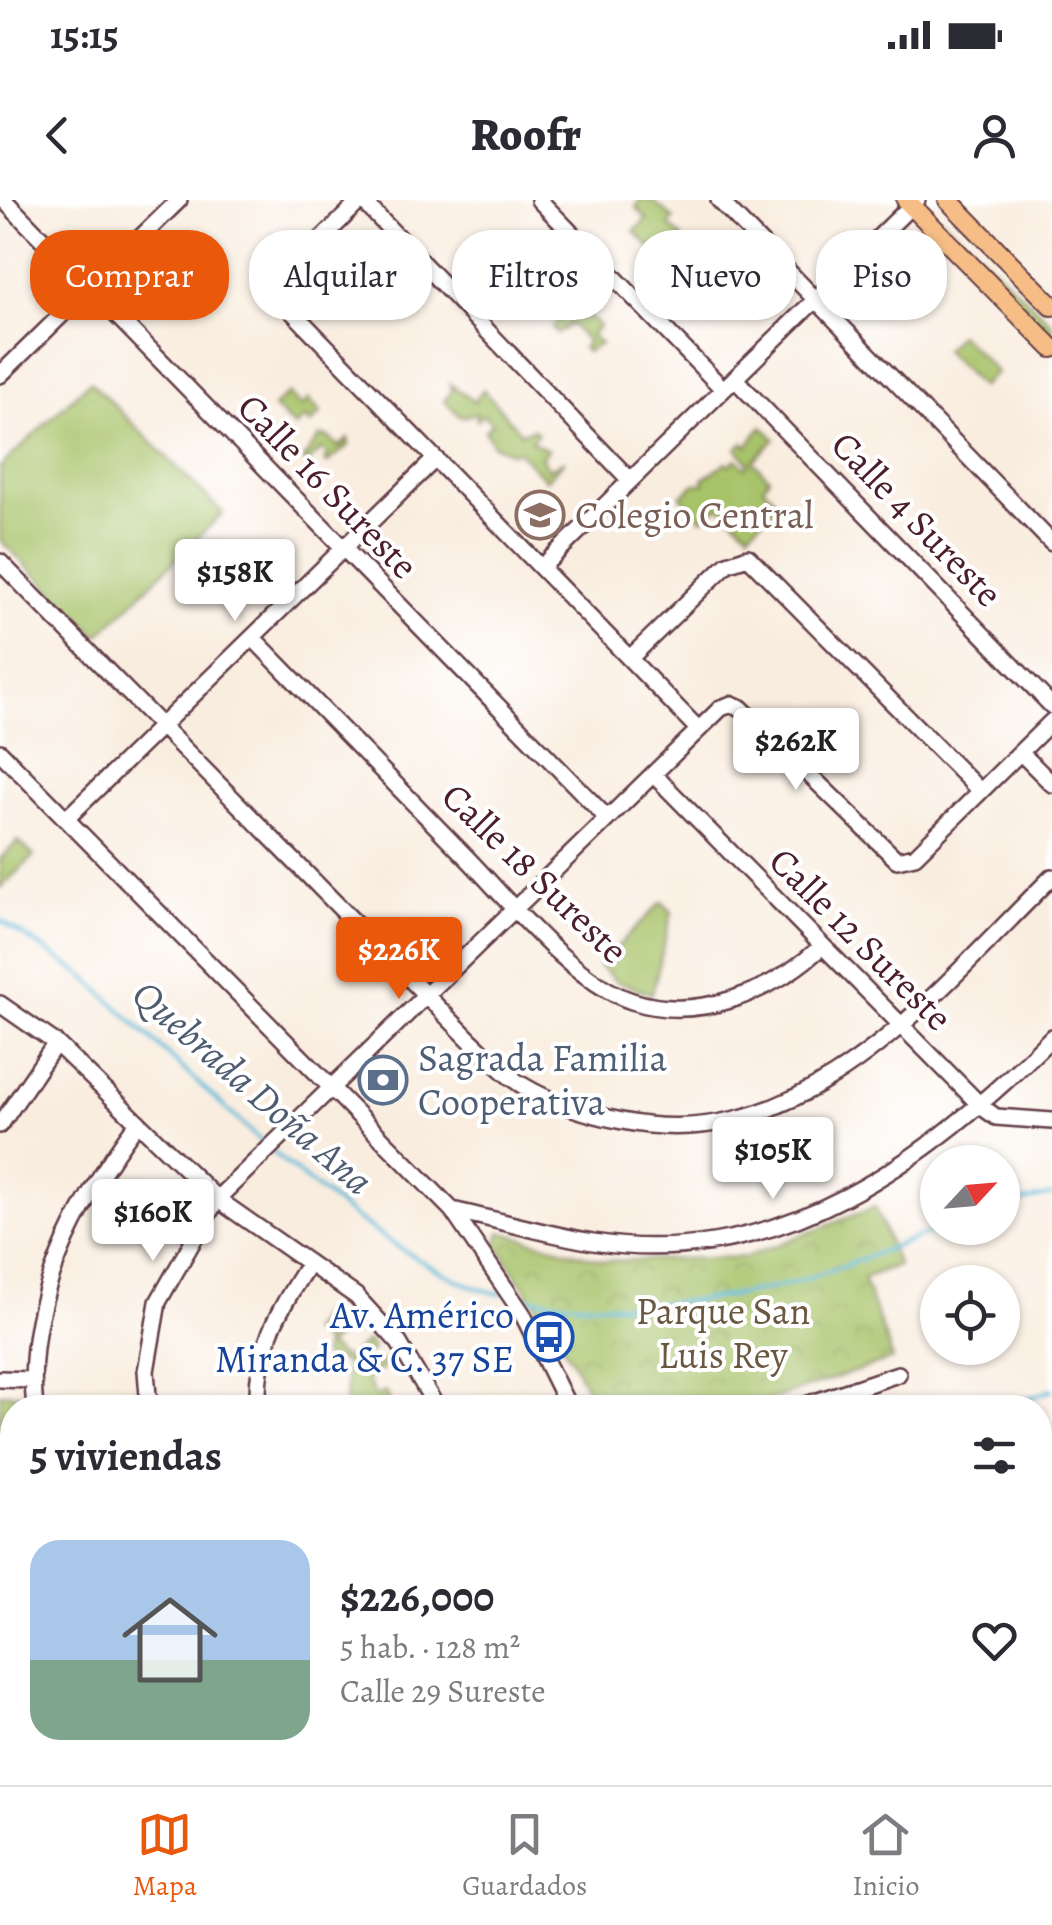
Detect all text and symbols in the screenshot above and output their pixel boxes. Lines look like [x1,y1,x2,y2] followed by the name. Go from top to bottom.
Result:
[50,9,119,61] text: 15:15
[471,104,581,166] text: Roofr
[30,108,85,163] icon: back
[967,108,1022,163] icon: person
[30,230,229,320] chip: Comprar
[249,230,432,320] chip: Alquilar
[452,230,614,320] chip: Filtros
[634,230,796,320] chip: Nuevo
[816,230,947,320] chip: Piso
[226,382,430,590] street label: Calle 16 Sureste
[820,420,1014,618] street label: Calle 4 Sureste
[514,489,566,541] school or university icon: Colegio Central
[575,489,814,541] place label: Colegio Central
[165,539,305,624] pin: $158K
[197,549,273,593] text: $158K
[726,708,866,793] pin: $262K
[755,718,837,762] text: $262K
[431,771,639,975] street label: Calle 18 Sureste
[758,836,964,1042] street label: Calle 12 Sureste
[329,917,469,1002] pin: $226K
[358,927,440,971] text: $226K
[121,967,385,1207] water label: Quebrada Doña Ana
[418,1032,667,1128] place label: Sagrada Familia Cooperativa
[357,1054,409,1106] bank icon: Sagrada Familia Cooperativa
[703,1117,843,1202] pin: $105K
[734,1127,812,1171] text: $105K
[920,1145,1020,1245] north arrow
[920,1145,1020,1365] map controls
[83,1179,223,1264] pin: $160K
[114,1189,192,1233] text: $160K
[920,1265,1020,1365] button: locate
[636,1285,810,1381] park label: Parque San Luis Rey
[215,1289,514,1385] place label: Av. Américo Miranda & C. 37 SE
[523,1311,575,1363] bus stop icon: Av. Américo Miranda & C. 37 SE
[30,1427,222,1484] text: 5 viviendas
[967,1428,1022,1483] icon: filters
[340,1568,494,1625] text: $226,000
[110,1580,230,1700] icon: home
[967,1613,1022,1668] icon: heart
[340,1625,520,1669] text: 5 hab. · 128 m²
[340,1669,546,1713] text: Calle 29 Sureste
[133,1807,197,1905] tab: Mapa
[462,1807,587,1905] tab: Guardados
[853,1807,919,1905] tab: Inicio

